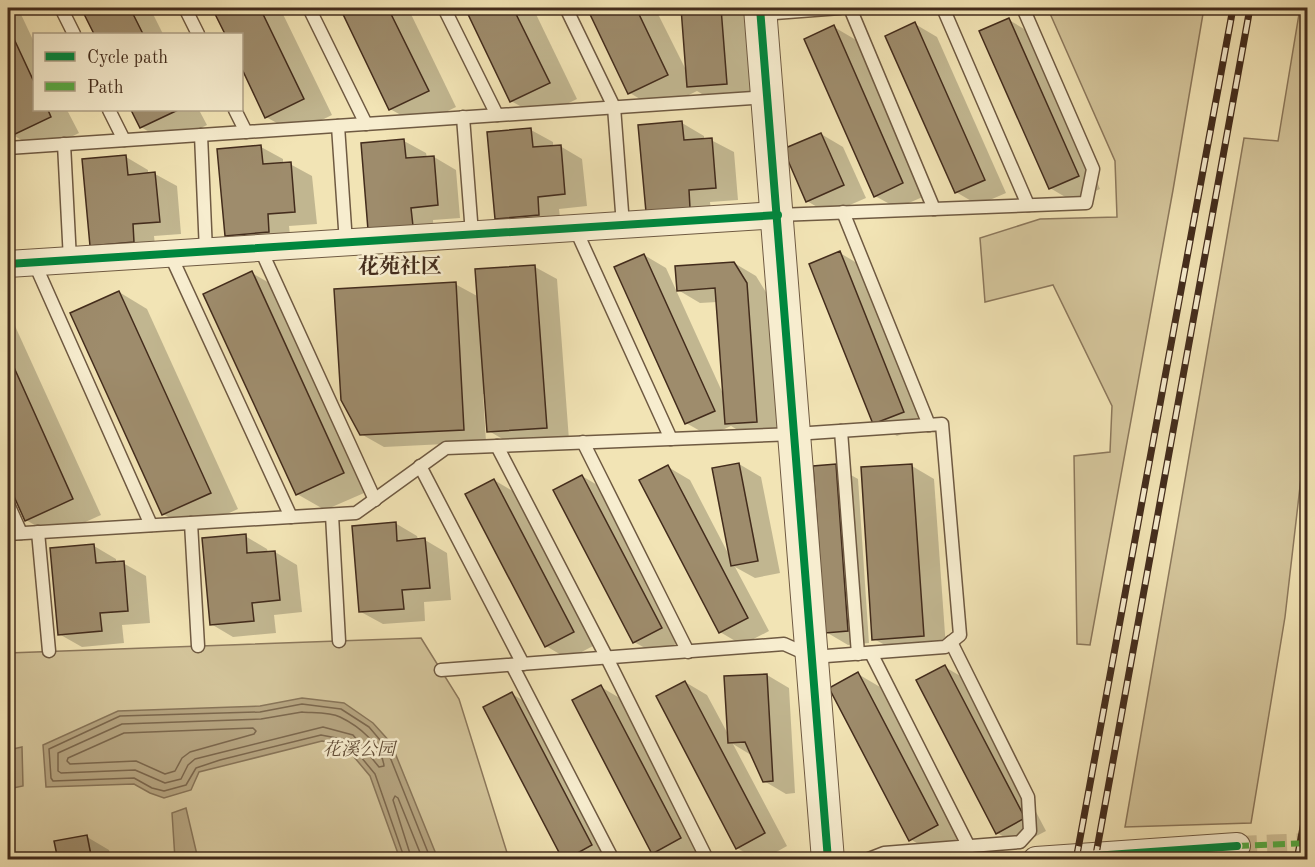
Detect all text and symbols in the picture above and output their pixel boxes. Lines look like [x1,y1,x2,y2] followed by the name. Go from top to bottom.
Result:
[33,33,243,111] legend
[87,49,168,67] text: Cycle path
[87,79,124,97] text: Path
[358,255,442,278] district label: 花苑社区
[323,739,398,759] park label: 花溪公园

